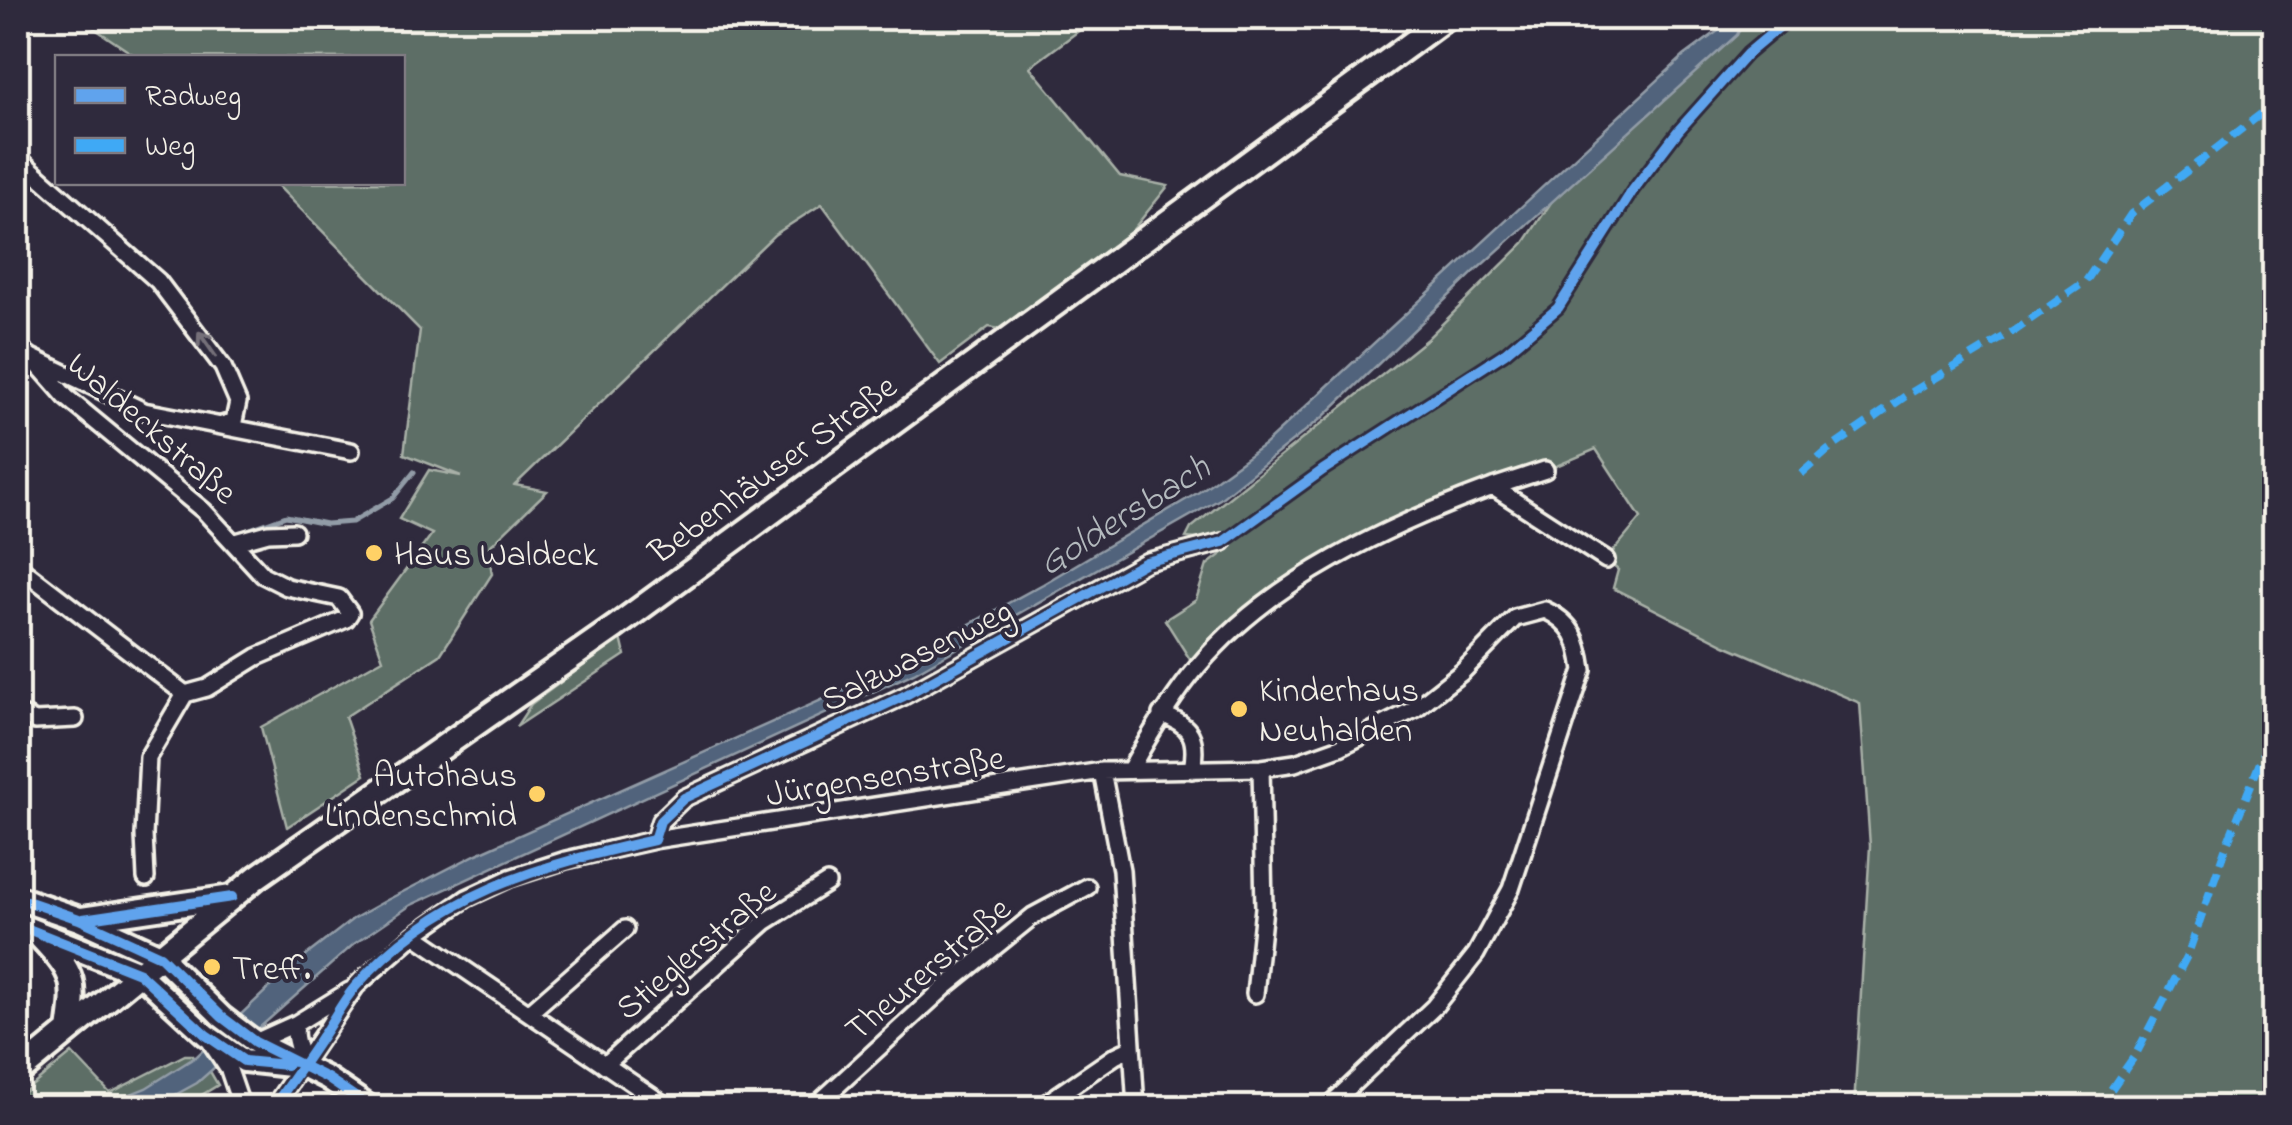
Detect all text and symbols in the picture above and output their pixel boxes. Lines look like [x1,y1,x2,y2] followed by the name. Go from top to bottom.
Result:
[55,55,405,185] legend
[145,76,241,120] text: Radweg
[145,126,195,170] text: Weg
[197,331,218,359] one-way arrow
[54,341,247,518] street label: Waldeckstraße
[639,363,909,579] street label: Bebenhäuser Straße
[1028,442,1223,592] water label: Goldersbach
[394,531,599,582] place label: Haus Waldeck
[363,542,385,564] marker: Haus Waldeck
[813,587,1022,727] street label: Salzwasenweg
[1259,667,1419,758] place label: Kinderhaus Neuhalden
[1228,698,1250,720] marker: Kinderhaus Neuhalden
[763,734,1009,822] street label: Jürgensenstraße
[325,752,517,843] place label: Autohaus Lindenschmid
[526,783,548,805] marker: Autohaus Lindenschmid
[606,869,789,1034] street label: Stieglerstraße
[835,886,1024,1055] street label: Theurerstraße
[232,945,311,996] place label: Treff.
[201,956,223,978] marker: Treff.

